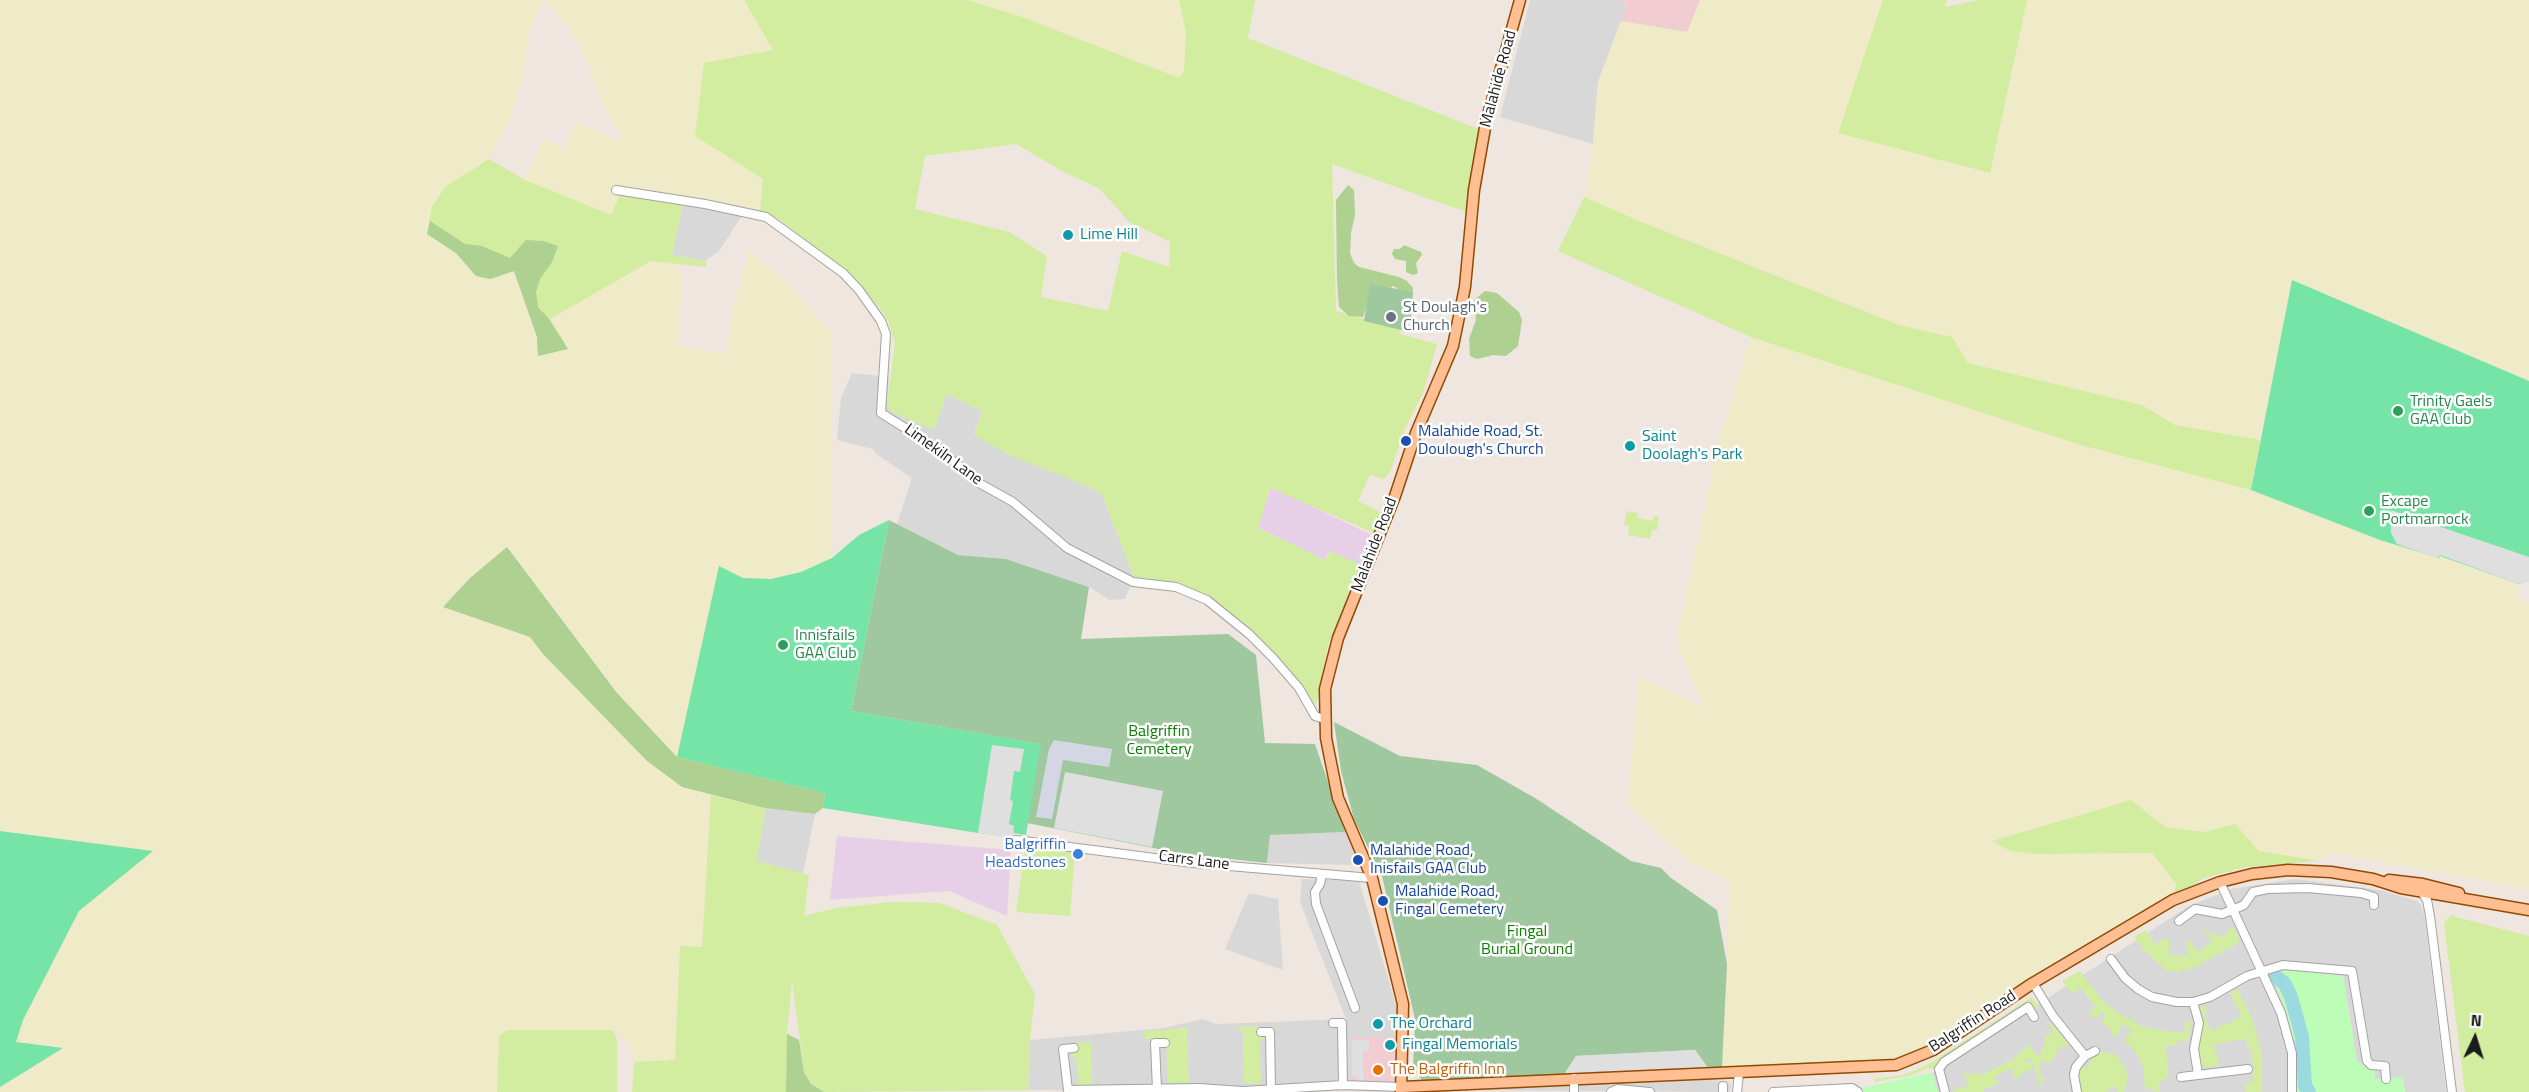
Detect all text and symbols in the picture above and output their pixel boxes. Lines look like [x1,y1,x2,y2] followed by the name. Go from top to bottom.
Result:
[1477,28,1521,130] street label: Malahide Road
[1080,225,1138,245] place label: Lime Hill
[1061,228,1075,242] marker: Lime Hill
[1403,298,1487,336] place label: St Doulagh's Church
[1384,310,1398,324] marker: St Doulagh's Church
[2410,392,2492,430] place label: Trinity Gaels GAA Club
[2391,404,2405,418] marker: Trinity Gaels GAA Club
[900,420,986,490] street label: Limekiln Lane
[1418,422,1543,460] place label: Malahide Road, St. Doulough's Church
[1642,427,1742,465] place label: Saint Doolagh's Park
[1399,434,1413,448] marker: Malahide Road, St. Doulough's Church
[1623,439,1637,453] marker: Saint Doolagh's Park
[2381,492,2469,530] place label: Excape Portmarnock
[1348,495,1402,595] street label: Malahide Road
[2362,504,2376,518] marker: Excape Portmarnock
[795,626,857,664] place label: Innisfails GAA Club
[776,638,790,652] marker: Innisfails GAA Club
[1127,722,1191,760] park label: Balgriffin Cemetery
[985,835,1066,873] place label: Balgriffin Headstones
[1370,841,1487,879] place label: Malahide Road, Inisfails GAA Club
[1071,847,1085,861] marker: Balgriffin Headstones
[1158,847,1230,875] street label: Carrs Lane
[1351,853,1365,867] marker: Malahide Road, Inisfails GAA Club
[1395,882,1504,920] place label: Malahide Road, Fingal Cemetery
[1376,894,1390,908] marker: Malahide Road, Fingal Cemetery
[1481,922,1573,960] park label: Fingal Burial Ground
[1926,987,2020,1057] street label: Balgriffin Road
[2445,1008,2505,1068] north arrow
[2470,1008,2483,1032] text: N
[1390,1014,1472,1034] place label: The Orchard
[1371,1017,1385,1031] marker: The Orchard
[1402,1035,1517,1055] place label: Fingal Memorials
[1383,1038,1397,1052] marker: Fingal Memorials
[1390,1060,1505,1080] place label: The Balgriffin Inn
[1371,1063,1385,1077] marker: The Balgriffin Inn

